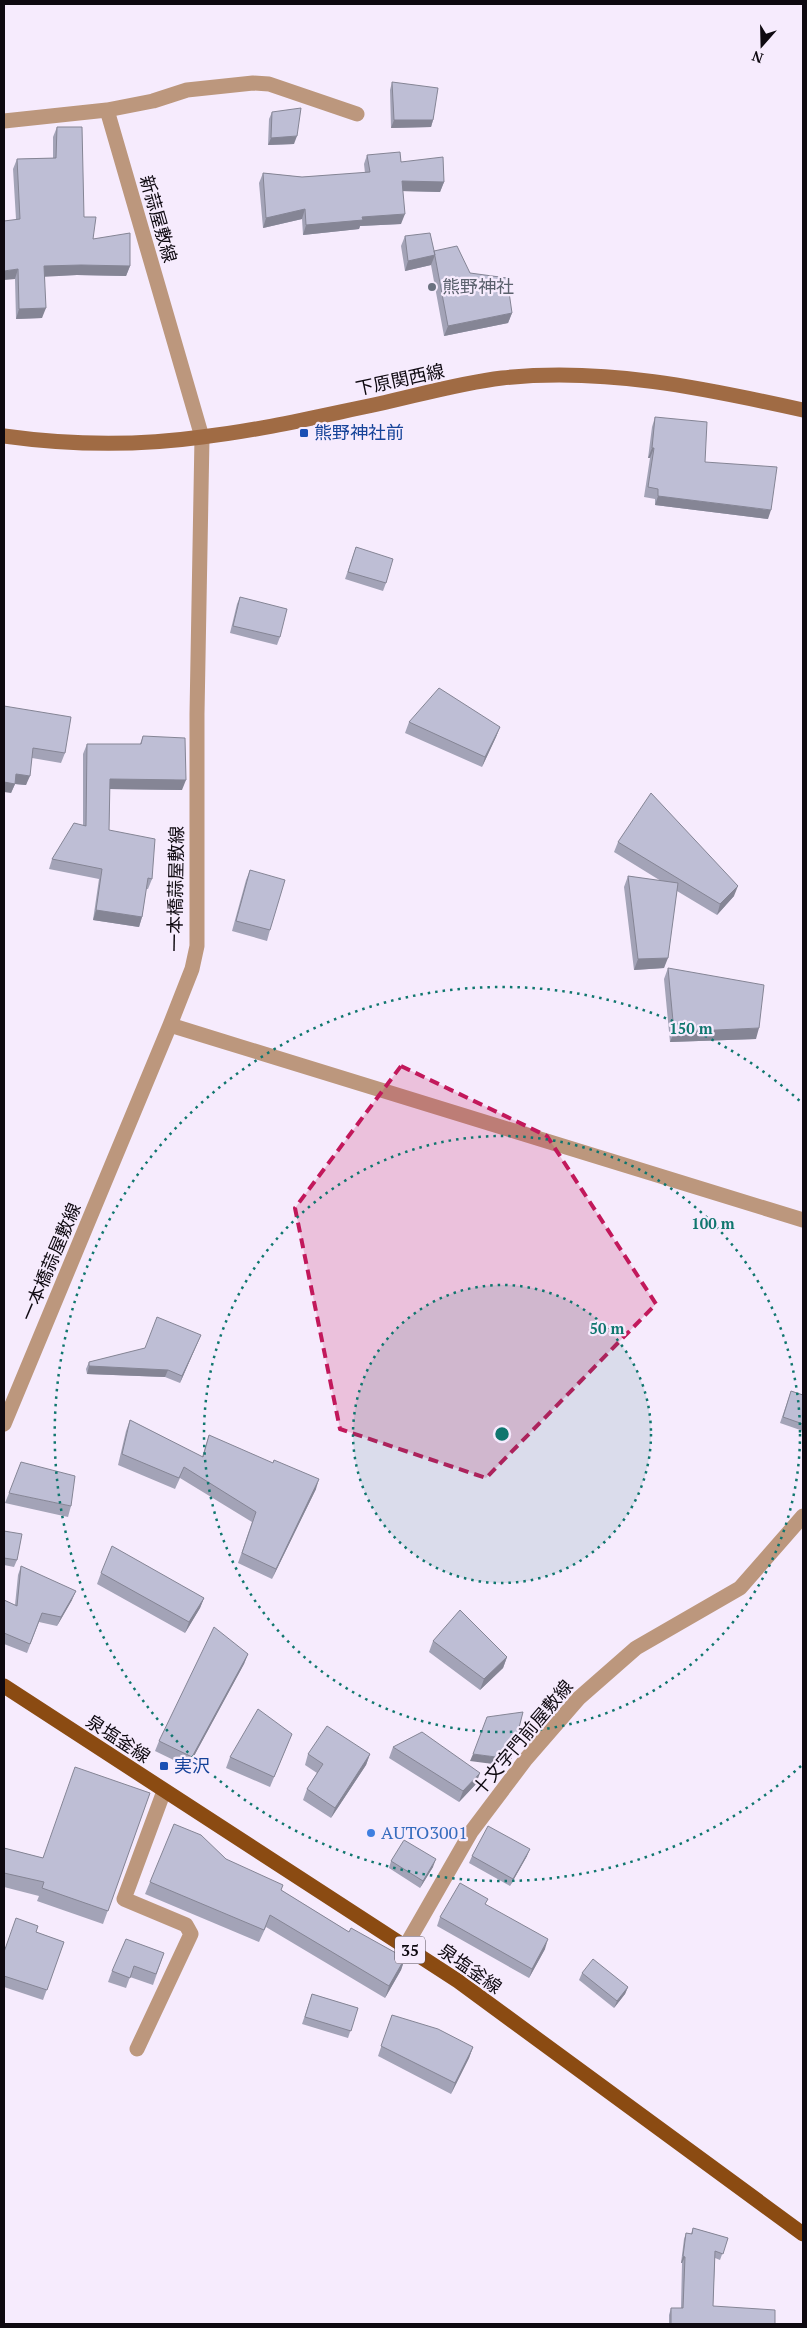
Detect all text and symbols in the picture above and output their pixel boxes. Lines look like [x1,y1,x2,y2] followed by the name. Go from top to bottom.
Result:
[737,20,787,70] north arrow
[749,47,766,68] text: N
[135,172,183,265] street label: 新蒜屋敷線
[442,274,514,298] place label: 熊野神社
[426,281,438,293] marker: 熊野神社
[353,358,446,400] street label: 下原関西線
[314,420,404,444] place label: 熊野神社前
[298,427,310,439] marker: 熊野神社前
[162,826,188,952] street label: 一本橋蒜屋敷線
[669,1018,713,1038] text: 150 m
[14,1199,86,1324] street label: 一本橋蒜屋敷線
[691,1213,735,1233] text: 100 m
[590,1318,625,1338] text: 50 m
[493,1425,511,1443] centre of rings
[467,1674,578,1800] street label: 十文字門前屋敷線
[82,1708,155,1768] street label: 泉塩釜線
[174,1753,210,1777] place label: 実沢
[158,1760,170,1772] marker: 実沢
[381,1820,468,1844] place label: AUTO3001
[365,1827,377,1839] marker: AUTO3001
[395,1936,425,1964] road number: 35
[434,1938,507,1999] street label: 泉塩釜線

